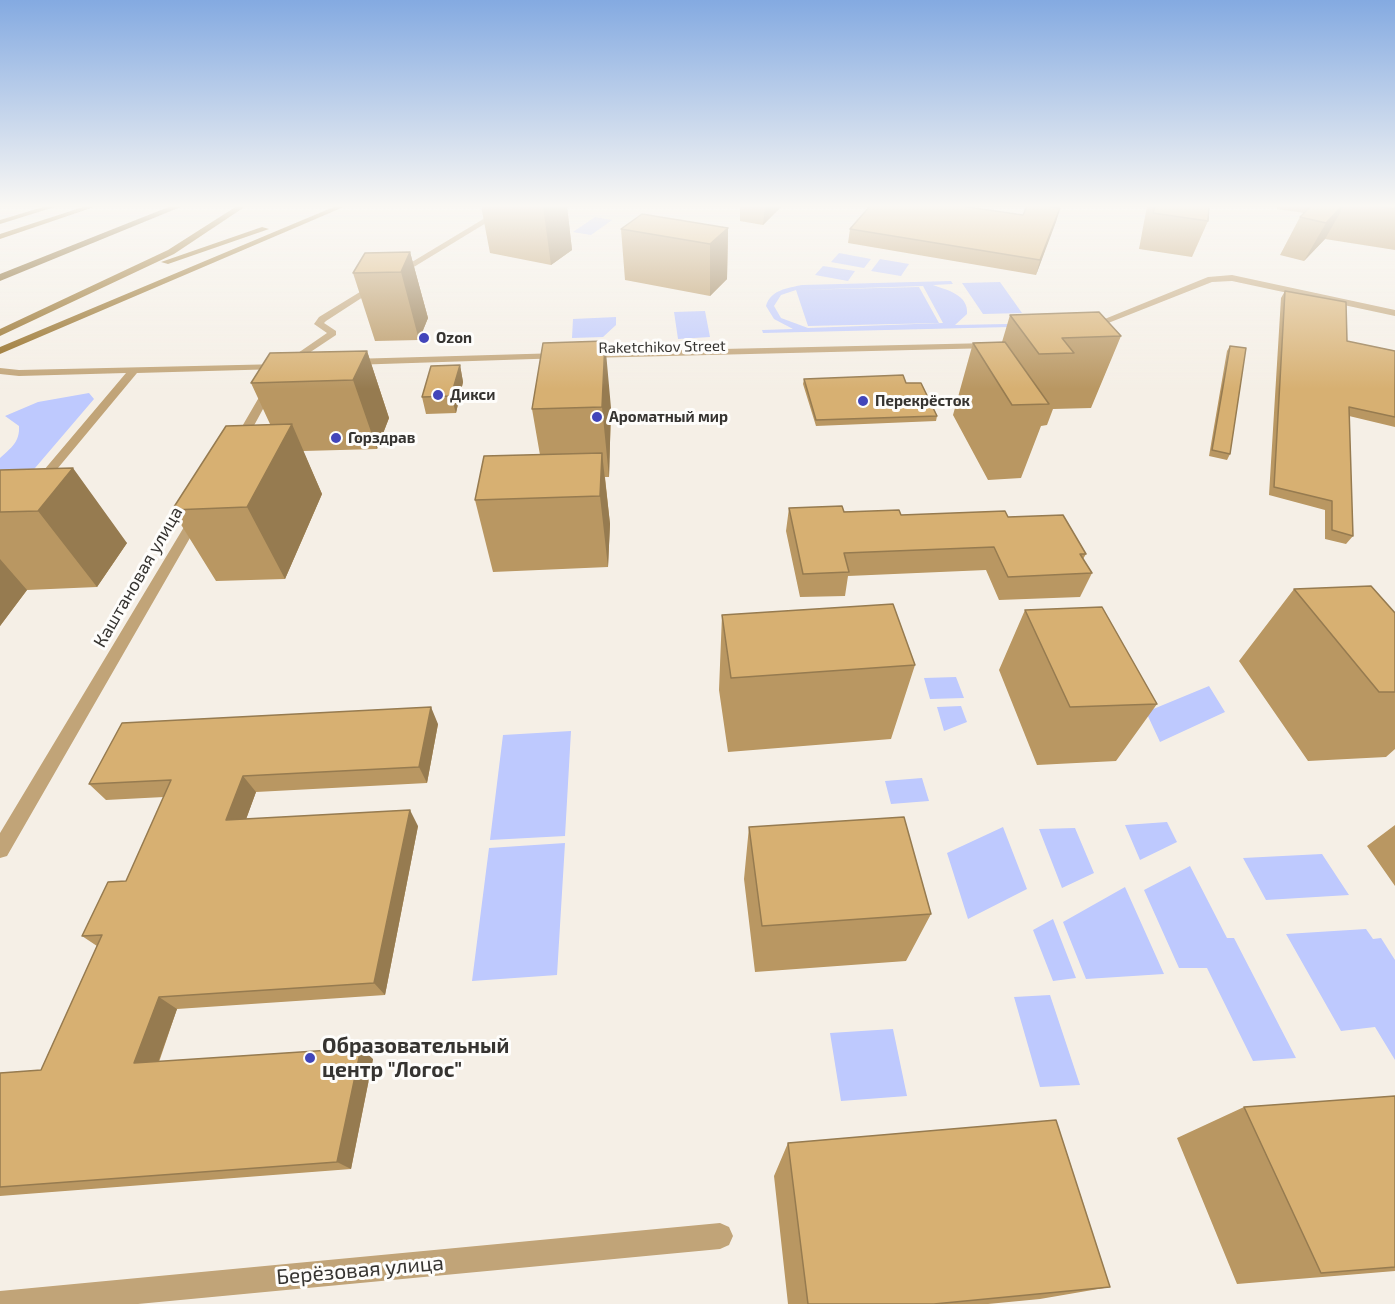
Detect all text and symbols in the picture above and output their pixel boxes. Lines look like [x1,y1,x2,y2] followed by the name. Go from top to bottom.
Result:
[436,329,472,347] place label: Ozon
[417,331,431,345] marker: Ozon
[598,337,726,357] street label: Raketchikov Street
[450,386,495,404] place label: Дикси
[431,388,445,402] marker: Дикси
[875,392,970,410] place label: Перекрёсток
[856,394,870,408] marker: Перекрёсток
[609,408,728,426] place label: Ароматный мир
[590,410,604,424] marker: Ароматный мир
[348,429,415,447] place label: Горздрав
[329,431,343,445] marker: Горздрав
[89,503,187,651] street label: Каштановая улица
[322,1033,509,1083] place label: Образовательный центр "Логос"
[303,1051,317,1065] marker: Образовательный центр "Логос"
[275,1250,445,1290] street label: Берёзовая улица

